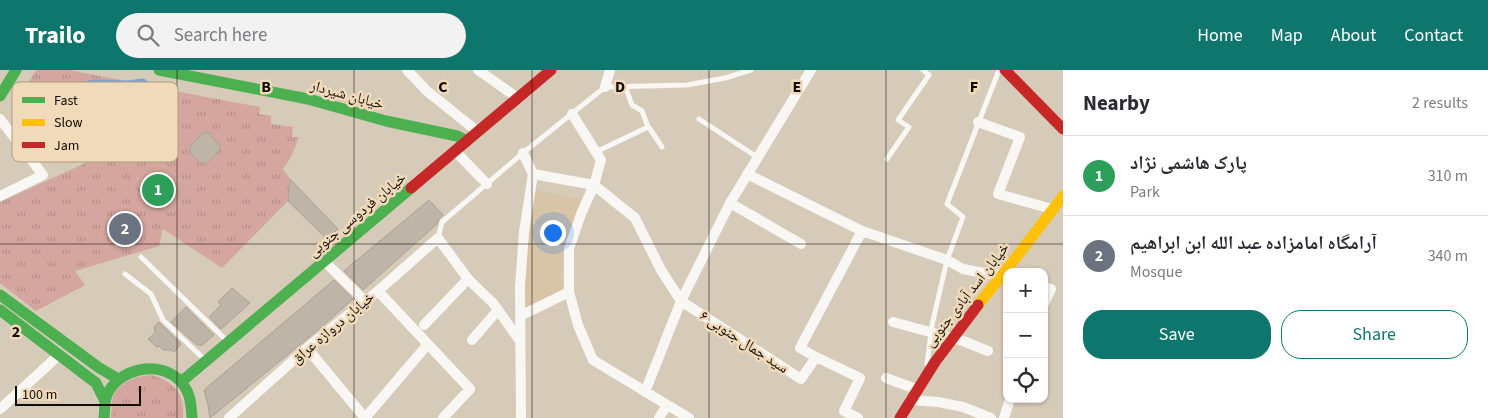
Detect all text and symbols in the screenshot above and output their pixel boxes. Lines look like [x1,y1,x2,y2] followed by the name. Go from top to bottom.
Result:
[116,13,466,58] search box
[25,18,86,53] text: Trailo
[134,21,162,49] icon: search
[174,22,267,49] text: Search here
[1197,23,1243,48] text: Home
[1271,23,1303,48] text: Map
[1331,23,1376,48] text: About
[1404,23,1463,48] text: Contact
[307,75,387,115] street label: خیابان شیردار
[261,76,271,98] text: B
[438,76,448,98] text: C
[615,76,625,98] text: D
[793,76,801,98] text: E
[970,76,978,98] text: F
[12,82,178,162] legend
[1083,88,1150,118] text: Nearby
[54,91,78,111] text: Fast
[1412,92,1468,114] text: 2 results
[54,113,83,133] text: Slow
[54,136,79,156] text: Jam
[1130,150,1247,177] text: پارک هاشمی نژاد
[1095,165,1103,187] text: 1
[1428,165,1468,187] text: 310 m
[303,167,411,262] street label: خیابان فردوسی جنوبی
[142,171,174,209] pin: 1
[1130,181,1160,203] text: Park
[109,210,141,248] pin: 2
[540,220,566,246] your location
[1130,230,1377,257] text: آرامگاه امامزاده عبد الله ابن ابراهیم
[920,238,1015,352] street label: خیابان اسد آبادی جنوبی
[1095,245,1103,267] text: 2
[1428,245,1468,267] text: 340 m
[1130,261,1183,283] text: Mosque
[1003,268,1048,403] map controls
[1003,268,1048,313] button: +
[287,287,379,369] street label: خیابان دروازه عراق
[696,305,793,379] street label: سید جمال جنوبی ۶
[1083,310,1271,359] button: Save
[1281,310,1468,359] button: Share
[1003,313,1048,358] button: −
[12,321,20,343] text: 2
[1003,358,1048,403] button: locate
[15,383,141,406] scale bar
[22,385,57,405] text: 100 m

